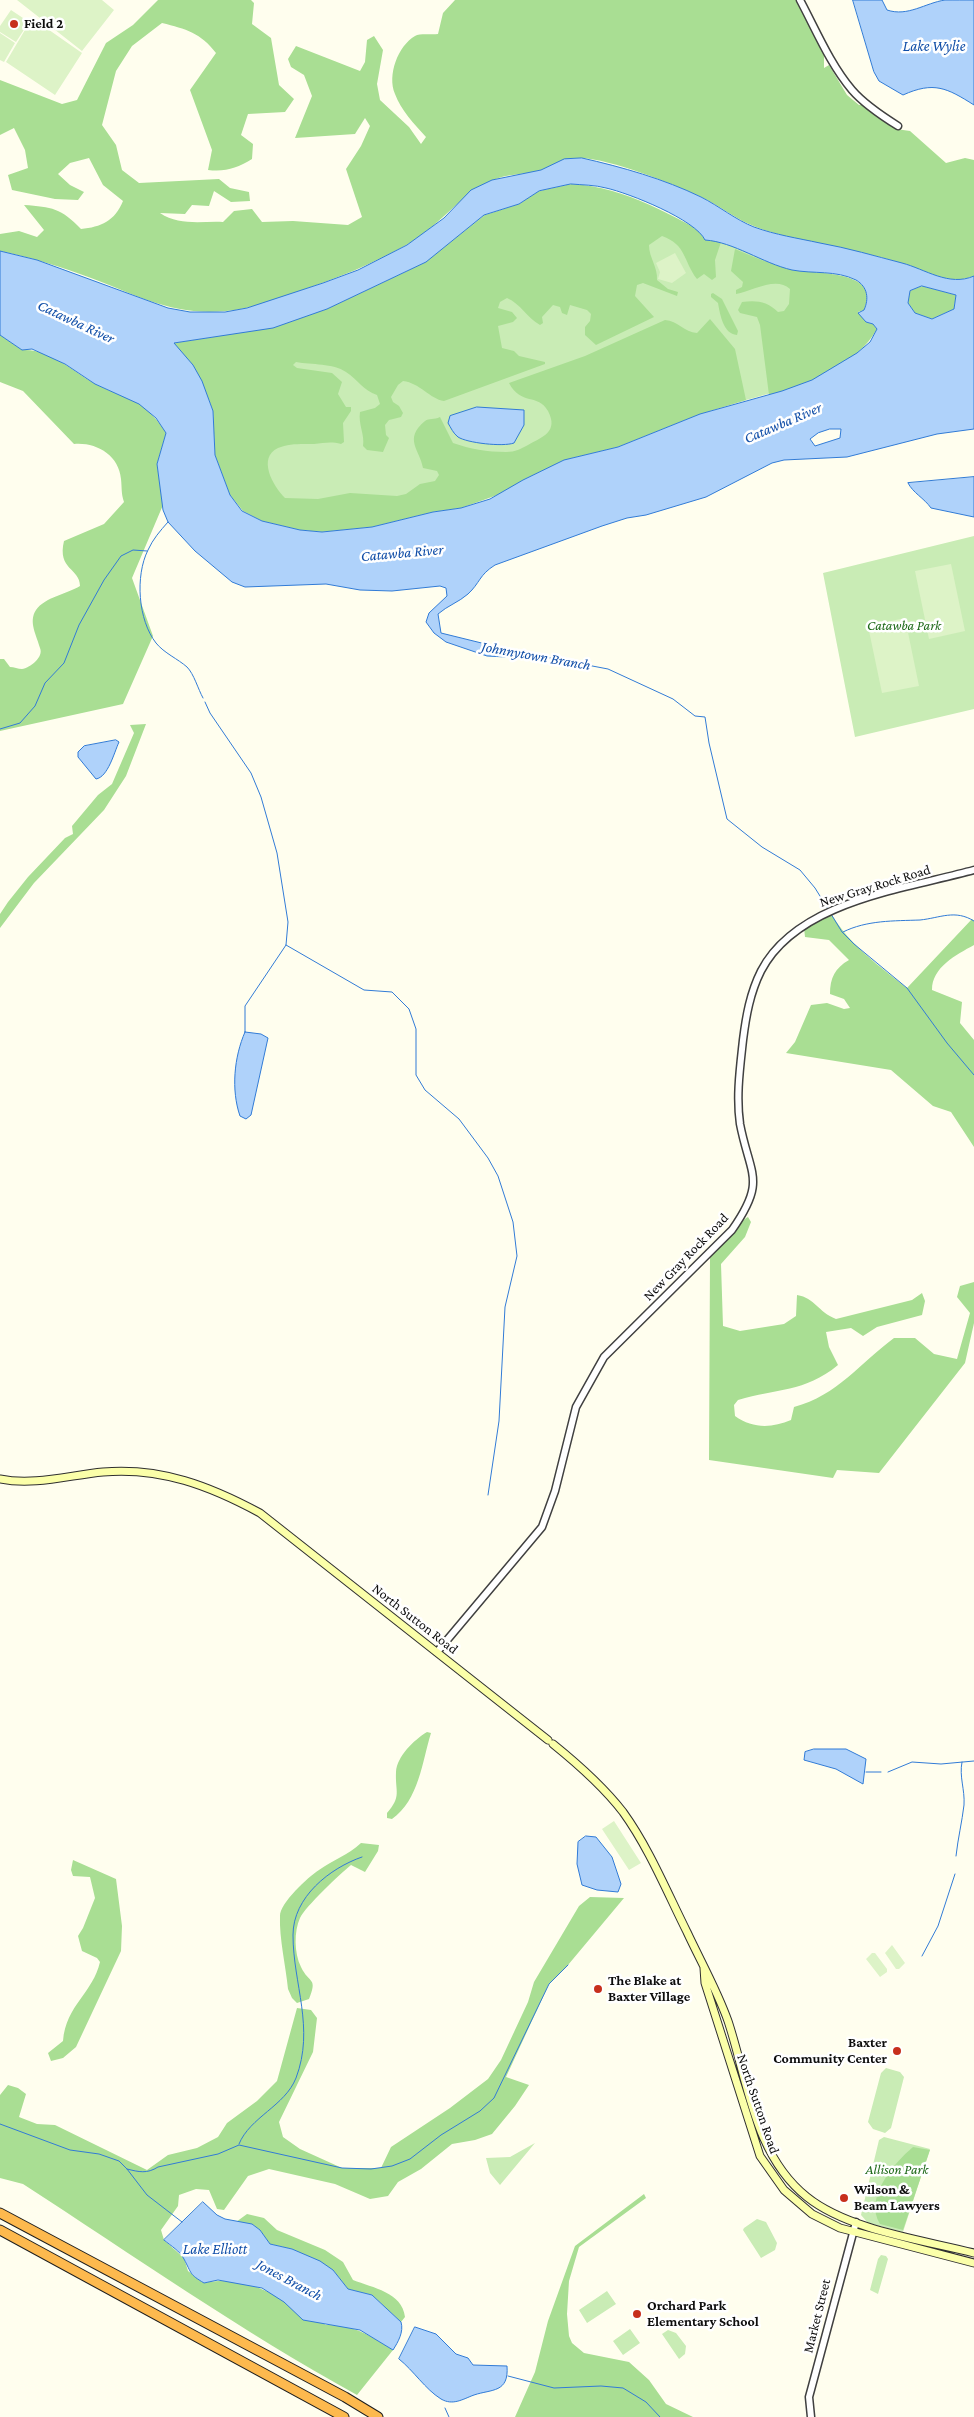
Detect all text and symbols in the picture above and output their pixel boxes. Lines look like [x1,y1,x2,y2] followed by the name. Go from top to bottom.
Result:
[24,16,63,32] place label: Field 2
[8,18,20,30] marker: Field 2
[903,37,965,55] water label: Lake Wylie
[35,296,117,348] water label: Catawba River
[741,399,825,447] water label: Catawba River
[360,540,444,566] water label: Catawba River
[867,618,941,634] park label: Catawba Park
[480,638,592,674] water label: Johnnytown Branch
[817,861,933,911] street label: New Gray Rock Road
[640,1210,732,1304] street label: New Gray Rock Road
[369,1580,461,1658] street label: North Sutton Road
[608,1973,690,2005] place label: The Blake at Baxter Village
[592,1983,604,1995] marker: The Blake at Baxter Village
[773,2035,887,2068] place label: Baxter Community Center
[891,2045,903,2057] marker: Baxter Community Center
[733,2052,783,2156] street label: North Sutton Road
[866,2162,928,2178] park label: Allison Park
[854,2182,940,2214] place label: Wilson & Beam Lawyers
[838,2192,850,2204] marker: Wilson & Beam Lawyers
[183,2240,247,2258] water label: Lake Elliott
[253,2255,325,2305] water label: Jones Branch
[800,2277,834,2355] street label: Market Street
[647,2298,759,2330] place label: Orchard Park Elementary School
[631,2308,643,2320] marker: Orchard Park Elementary School

